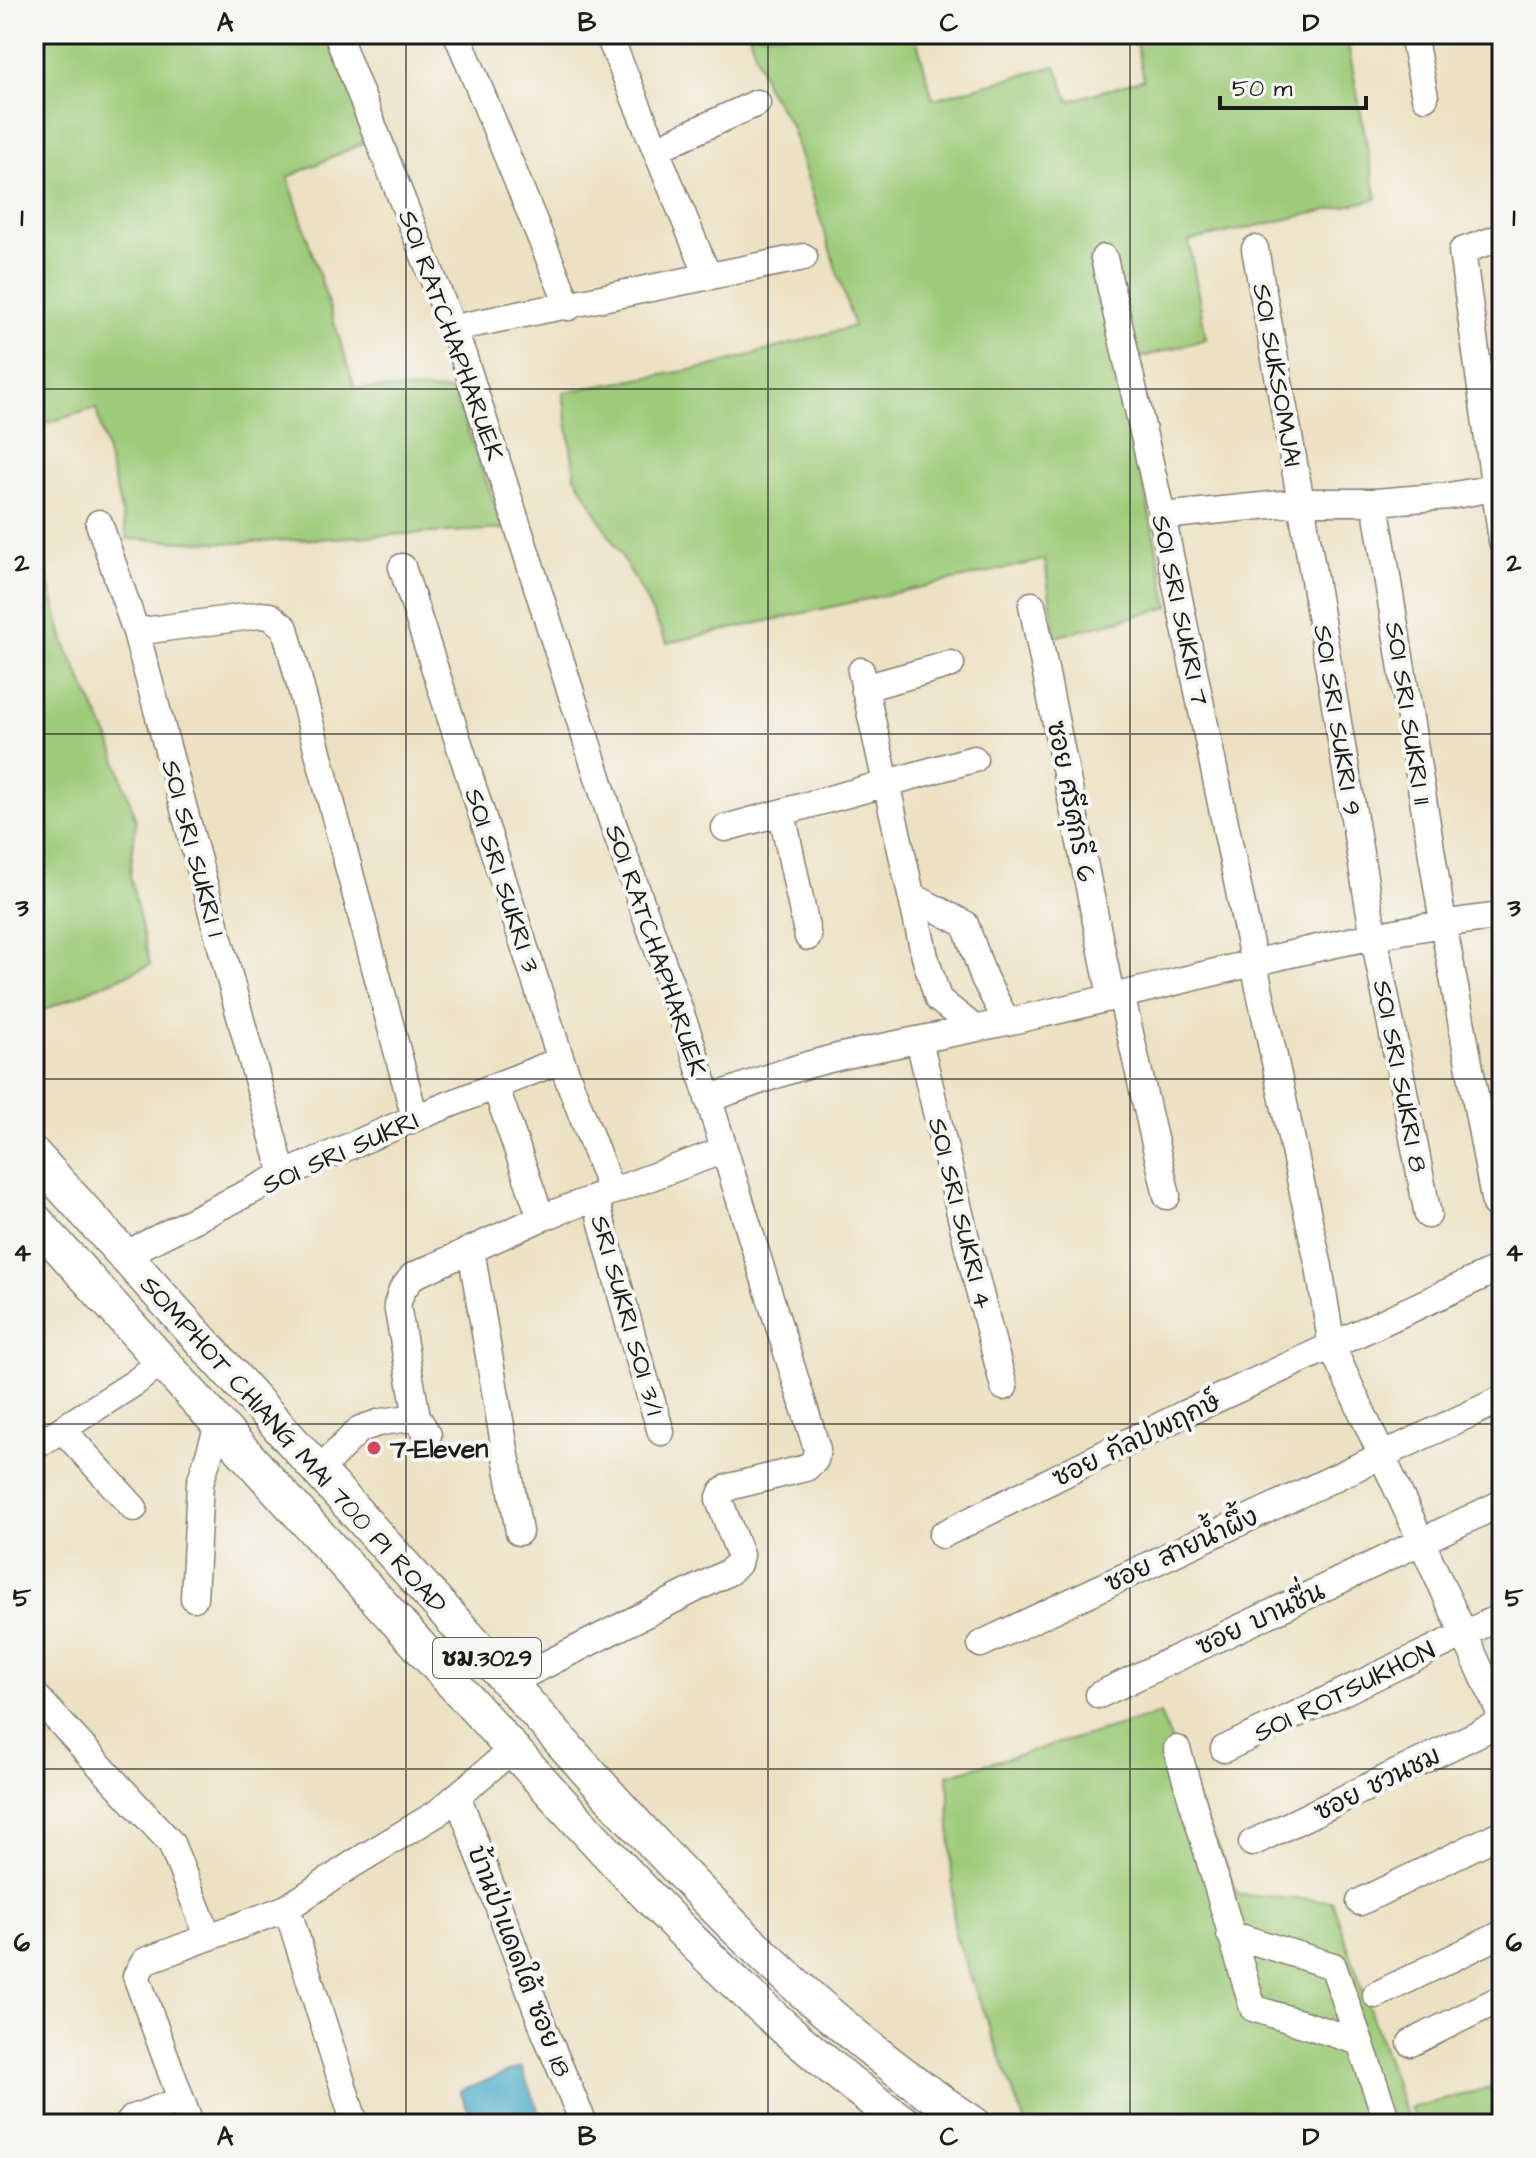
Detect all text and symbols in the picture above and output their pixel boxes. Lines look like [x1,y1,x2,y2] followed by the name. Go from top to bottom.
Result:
[217,5,234,41] text: A
[578,5,597,41] text: B
[940,5,959,41] text: C
[1303,5,1320,41] text: D
[1220,60,1366,110] scale bar
[1232,72,1293,106] text: 50 m
[20,200,24,236] text: 1
[1512,200,1516,236] text: 1
[389,205,513,466] street label: SOI RATCHAPHARUEK
[1243,281,1311,470] street label: SOI SUKSOMJAI
[1142,512,1218,709] street label: SOI SRI SUKRI 7
[14,545,30,581] text: 2
[1506,545,1522,581] text: 2
[1376,619,1440,807] street label: SOI SRI SUKRI 11
[1304,622,1370,818] street label: SOI SRI SUKRI 9
[1038,718,1104,885] street label: ซอย ศรีศุกรี 6
[152,756,234,940] street label: SOI SRI SUKRI 1
[455,784,549,977] street label: SOI SRI SUKRI 3
[596,820,716,1081] street label: SOI RATCHAPHARUEK
[14,890,29,926] text: 3
[1506,890,1521,926] text: 3
[1364,977,1436,1175] street label: SOI SRI SUKRI 8
[257,1102,424,1203] street label: SOI SRI SUKRI
[919,1114,1001,1313] street label: SOI SRI SUKRI 4
[581,1211,673,1419] street label: SRI SUKRI SOI 3/1
[13,1235,31,1271] text: 4
[1505,1235,1523,1271] text: 4
[131,1268,455,1622] street label: SOMPHOT CHIANG MAI 700 PI ROAD
[1046,1383,1227,1496] street label: ซอย กัลปพฤกษ์
[389,1431,488,1467] place label: 7-Eleven
[365,1439,383,1457] marker: 7-Eleven
[1096,1493,1264,1601] street label: ซอย สายน้ำผึ้ง
[1187,1567,1331,1664] street label: ซอย บานชื่น
[13,1580,32,1616] text: 5
[1505,1580,1524,1616] text: 5
[1248,1633,1441,1751] street label: SOI ROTSUKHON
[433,1638,541,1678] road number: ชม.3029
[1308,1738,1447,1830] street label: ซอย ชวนชม
[458,1840,580,2082] street label: บ้านป่าแดดใต้ ซอย 18
[14,1925,31,1961] text: 6
[1506,1925,1523,1961] text: 6
[217,2119,234,2155] text: A
[578,2119,597,2155] text: B
[940,2119,959,2155] text: C
[1303,2119,1320,2155] text: D

